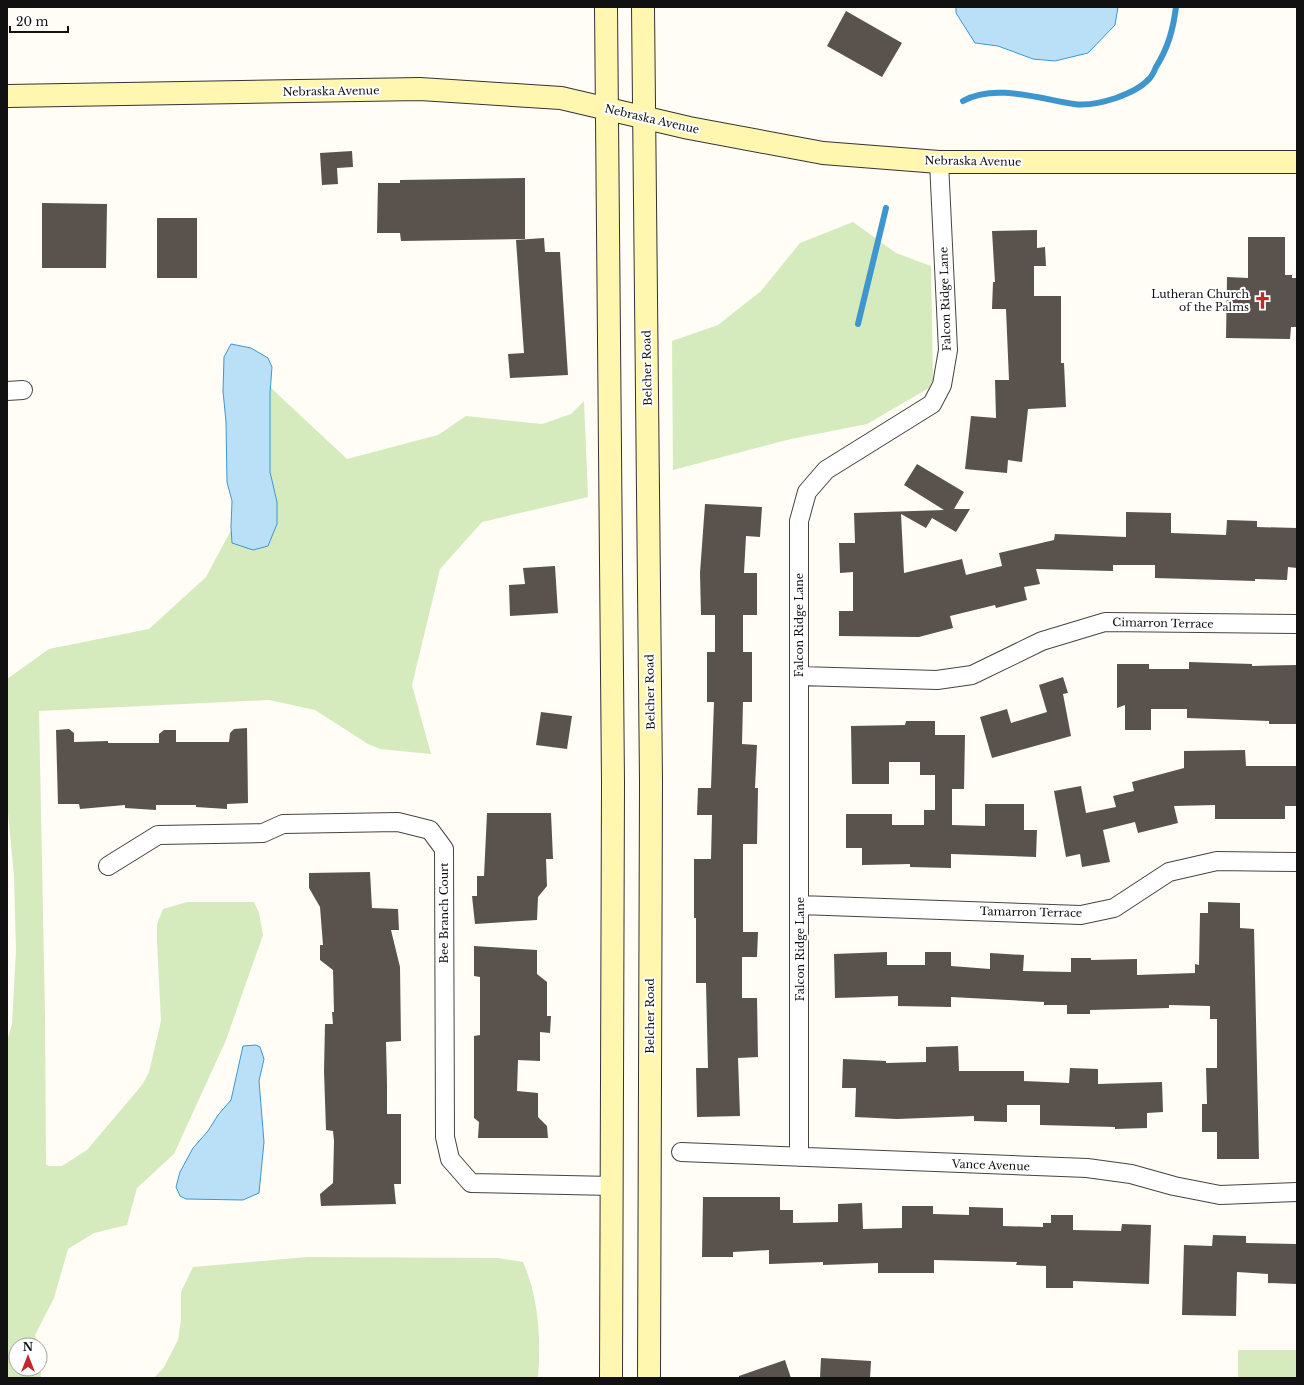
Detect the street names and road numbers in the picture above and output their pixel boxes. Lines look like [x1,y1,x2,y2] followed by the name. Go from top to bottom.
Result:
[282,83,380,99] street label: Nebraska Avenue
[603,101,701,137] street label: Nebraska Avenue
[924,153,1022,169] street label: Nebraska Avenue
[936,247,954,351] street label: Falcon Ridge Lane
[639,330,655,406] street label: Belcher Road
[792,573,806,677] street label: Falcon Ridge Lane
[1112,615,1214,631] street label: Cimarron Terrace
[642,654,658,730] street label: Belcher Road
[437,862,451,963] street label: Bee Branch Court
[793,897,807,1001] street label: Falcon Ridge Lane
[980,904,1082,920] street label: Tamarron Terrace
[643,978,657,1054] street label: Belcher Road
[951,1157,1030,1173] street label: Vance Avenue

